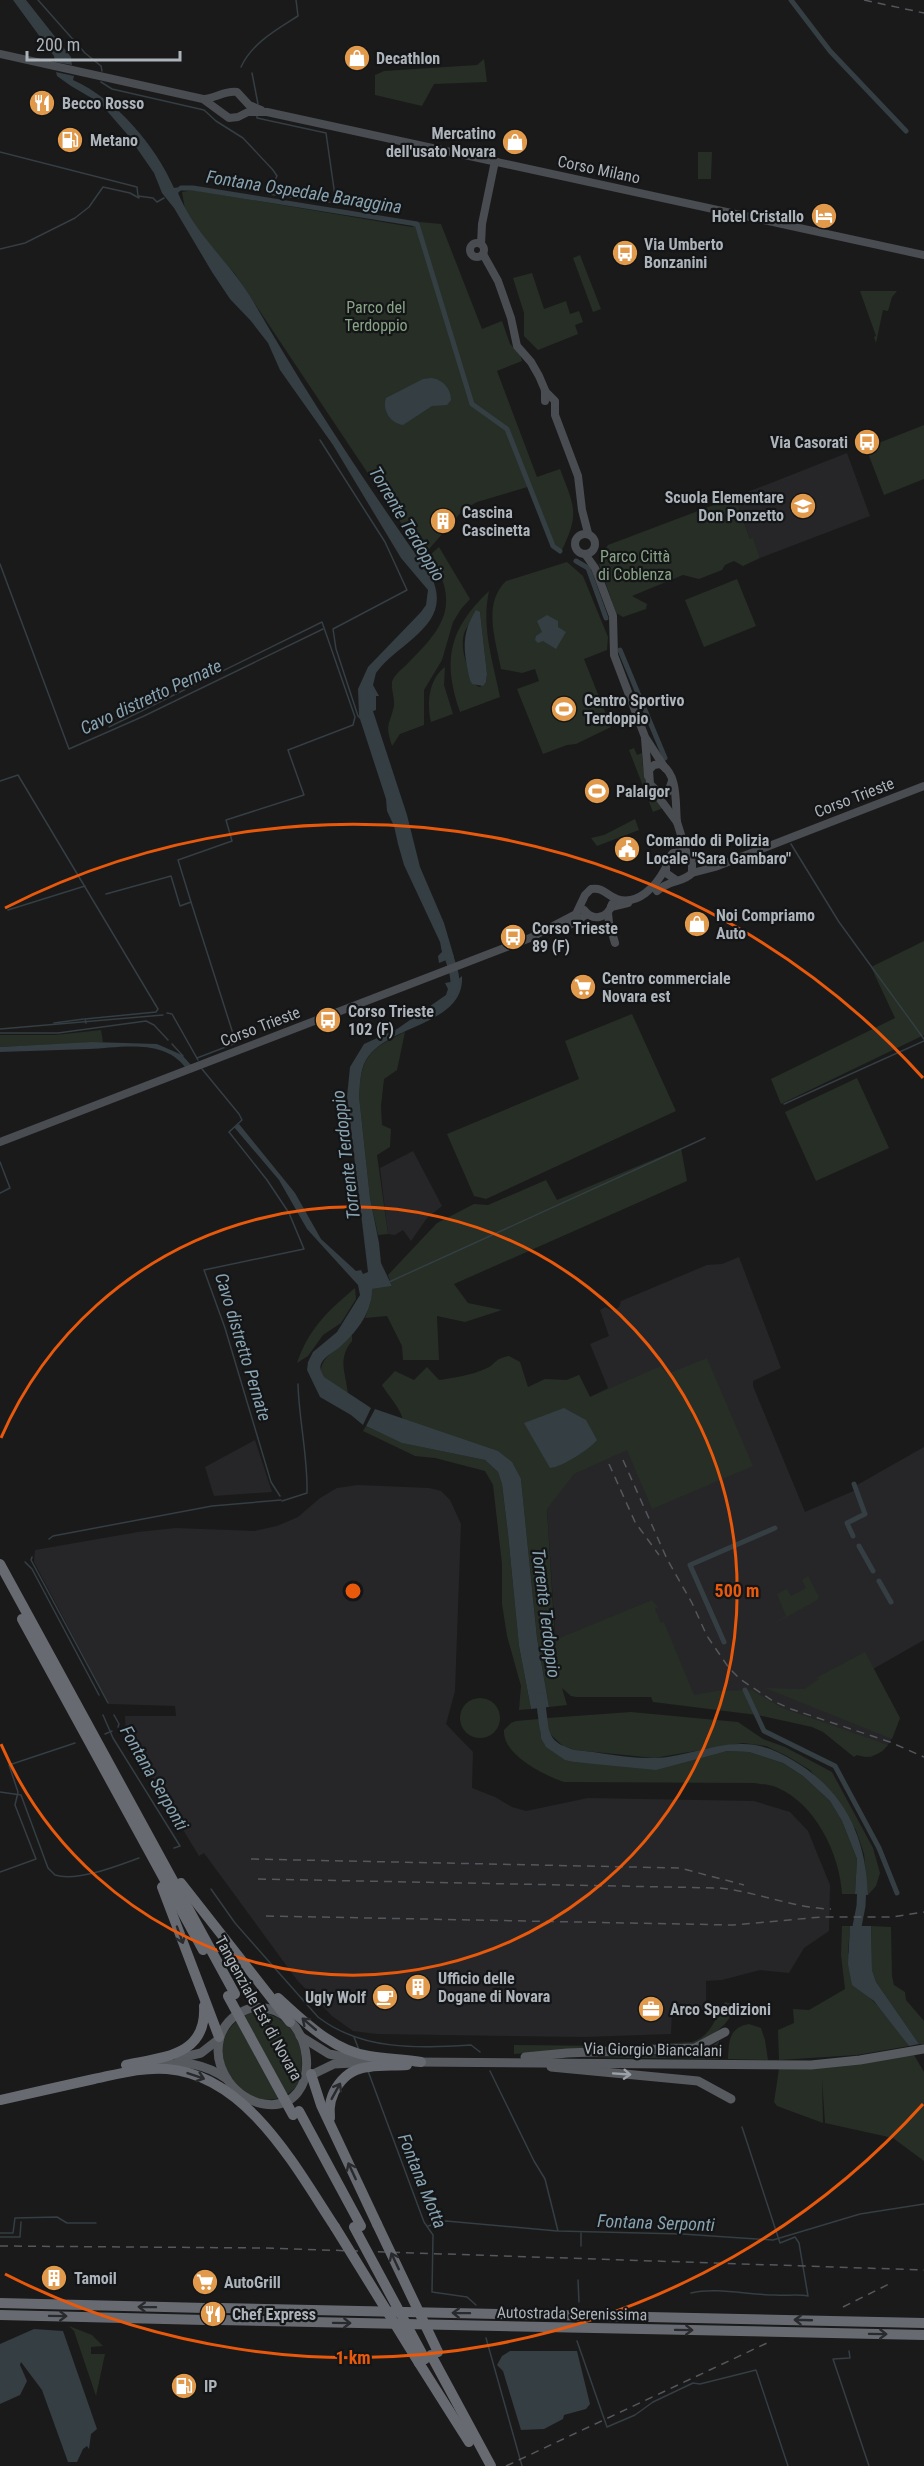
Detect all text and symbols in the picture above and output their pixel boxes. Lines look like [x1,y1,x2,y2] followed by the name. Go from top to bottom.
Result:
[27,24,180,62] scale bar
[36,34,80,55] text: 200 m
[342,43,372,73] shop icon: Decathlon
[376,49,440,68] place label: Decathlon
[27,88,57,118] restaurant icon: Becco Rosso
[62,94,144,113] place label: Becco Rosso
[386,124,496,161] place label: Mercatino dell'usato Novara
[55,125,85,155] fuel station icon: Metano
[500,127,530,157] shop icon: Mercatino dell'usato Novara
[90,131,138,150] place label: Metano
[556,151,642,187] street label: Corso Milano
[205,166,403,217] water label: Fontana Ospedale Baraggina
[809,201,839,231] hotel icon: Hotel Cristallo
[712,207,804,226] place label: Hotel Cristallo
[644,235,723,272] place label: Via Umberto Bonzanini
[610,238,640,268] bus stop icon: Via Umberto Bonzanini
[344,298,408,335] park label: Parco del Terdoppio
[852,427,882,457] bus stop icon: Via Casorati
[770,433,848,452] place label: Via Casorati
[365,463,450,585] water label: Torrente Terdoppio
[665,488,784,525] place label: Scuola Elementare Don Ponzetto
[788,491,818,521] school or university icon: Scuola Elementare Don Ponzetto
[462,503,531,540] place label: Cascina Cascinetta
[428,506,458,536] building icon: Cascina Cascinetta
[598,547,672,584] park label: Parco Città di Coblenza
[77,655,225,739] water label: Cavo distretto Pernate
[584,691,684,728] place label: Centro Sportivo Terdoppio
[549,694,579,724] sports icon: Centro Sportivo Terdoppio
[812,774,897,821] street label: Corso Trieste
[582,776,612,806] sports icon: PalaIgor
[616,782,670,801] place label: PalaIgor
[646,831,791,868] place label: Comando di Polizia Locale "Sara Gambaro"
[612,834,642,864] public building icon: Comando di Polizia Locale "Sara Gambaro"
[716,906,815,943] place label: Noi Compriamo Auto
[682,909,712,939] shop icon: Noi Compriamo Auto
[532,919,618,956] place label: Corso Trieste 89 (F)
[498,922,528,952] bus stop icon: Corso Trieste 89 (F)
[602,969,731,1006] place label: Centro commerciale Novara est
[568,972,598,1002] supermarket icon: Centro commerciale Novara est
[348,1002,434,1039] place label: Corso Trieste 102 (F)
[218,1003,303,1050] street label: Corso Trieste
[313,1005,343,1035] bus stop icon: Corso Trieste 102 (F)
[327,1089,364,1221] water label: Torrente Terdoppio
[211,1270,276,1423] water label: Cavo distretto Pernate
[528,1547,565,1679] water label: Torrente Terdoppio
[715,1580,759,1601] text: 500 m
[343,1581,363,1601] centre of rings
[116,1722,193,1835] water label: Fontana Serponti
[175,1925,186,1944] one-way arrow
[211,1933,306,2084] street label: Tangenziale Est di Novara
[438,1969,551,2006] place label: Ufficio delle Dogane di Novara
[403,1972,433,2002] building icon: Ufficio delle Dogane di Novara
[370,1982,400,2012] cafe icon: Ugly Wolf
[305,1988,367,2007] place label: Ugly Wolf
[636,1994,666,2024] office icon: Arco Spedizioni
[670,2000,771,2019] place label: Arco Spedizioni
[301,2018,317,2031] one-way arrow
[583,2039,723,2060] street label: Via Giorgio Biancalani
[611,2068,631,2079] one-way arrow
[186,2072,205,2083] one-way arrow
[330,2083,342,2100] one-way arrow
[394,2130,451,2231] water label: Fontana Motta
[345,2163,357,2181] one-way arrow
[597,2210,716,2235] water label: Fontana Serponti
[388,2253,400,2271] one-way arrow
[39,2263,69,2293] building icon: Tamoil
[190,2267,220,2297] supermarket icon: AutoGrill
[74,2269,117,2288] place label: Tamoil
[224,2273,281,2292] place label: AutoGrill
[198,2299,228,2329] restaurant icon: Chef Express
[138,2301,158,2312] one-way arrow
[497,2303,647,2324] street label: Autostrada Serenissima
[232,2305,316,2324] place label: Chef Express
[451,2307,471,2319] one-way arrow
[48,2310,68,2322] one-way arrow
[793,2315,813,2326] one-way arrow
[331,2317,351,2328] one-way arrow
[673,2324,693,2336] one-way arrow
[868,2328,888,2340] one-way arrow
[335,2347,371,2368] text: 1 km
[169,2371,199,2401] fuel station icon: IP
[204,2377,217,2396] place label: IP

